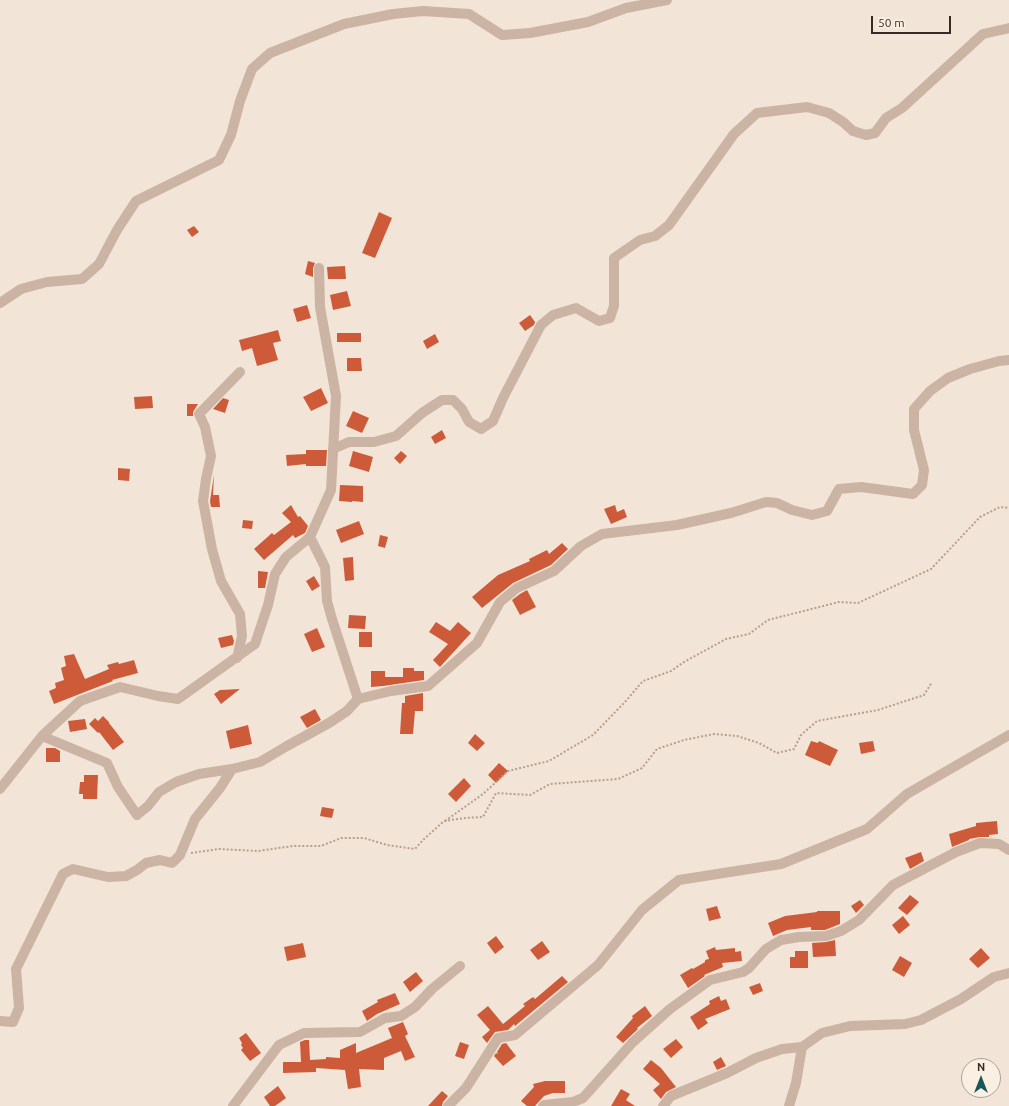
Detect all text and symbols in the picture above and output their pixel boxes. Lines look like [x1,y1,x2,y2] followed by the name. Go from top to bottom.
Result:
[873,8,953,34] scale bar
[878,16,905,29] text: 50 m
[961,1058,1001,1098] north arrow
[977,1061,985,1073] text: N

